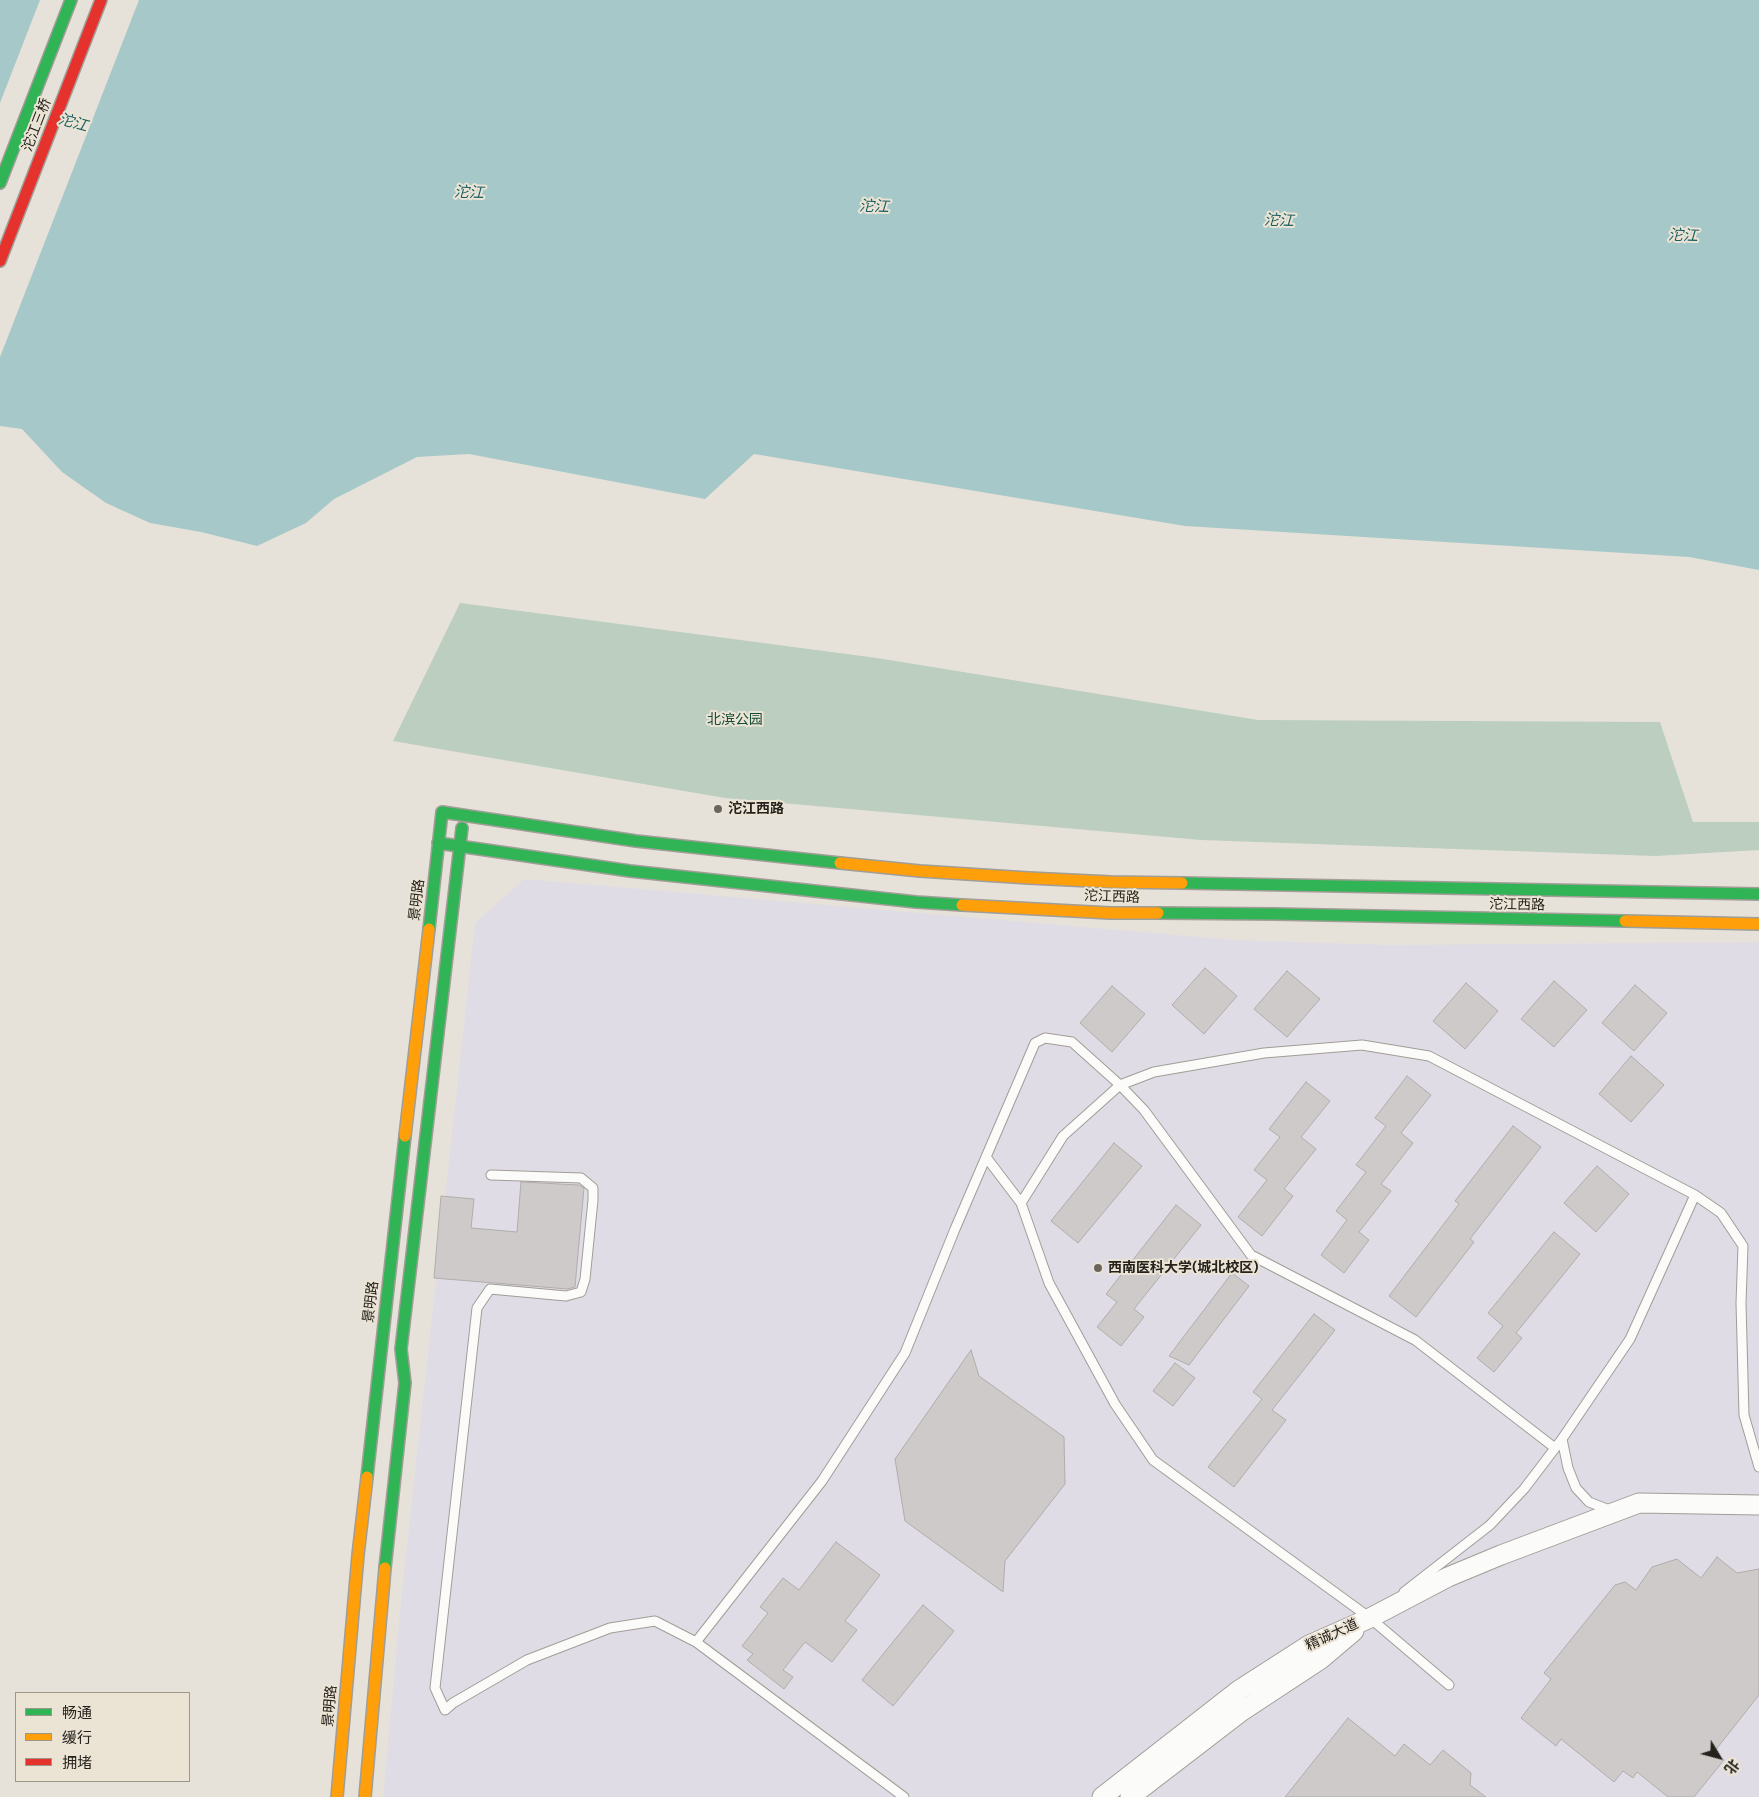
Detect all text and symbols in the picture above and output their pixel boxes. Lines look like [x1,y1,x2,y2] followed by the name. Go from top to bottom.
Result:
[19,96,55,154] street label: 沱江三桥
[56,110,90,136] water label: 沱江
[454,183,484,203] water label: 沱江
[859,197,889,217] water label: 沱江
[1264,211,1294,231] water label: 沱江
[1668,226,1698,246] water label: 沱江
[707,712,763,728] park label: 北滨公园
[728,801,784,817] place label: 沱江西路
[712,803,724,815] marker: 沱江西路
[406,878,428,922] street label: 景明路
[1084,888,1140,906] street label: 沱江西路
[1489,896,1545,914] street label: 沱江西路
[1108,1260,1259,1276] place label: 西南医科大学(城北校区)
[1092,1262,1104,1274] marker: 西南医科大学(城北校区)
[360,1280,382,1324] street label: 景明路
[1303,1616,1361,1654] street label: 精诚大道
[320,1684,340,1728] street label: 景明路
[15,1692,190,1782] legend
[62,1704,92,1722] text: 畅通
[62,1729,92,1747] text: 缓行
[1694,1732,1744,1782] north arrow
[62,1754,92,1772] text: 拥堵
[1720,1756,1742,1777] text: 北

